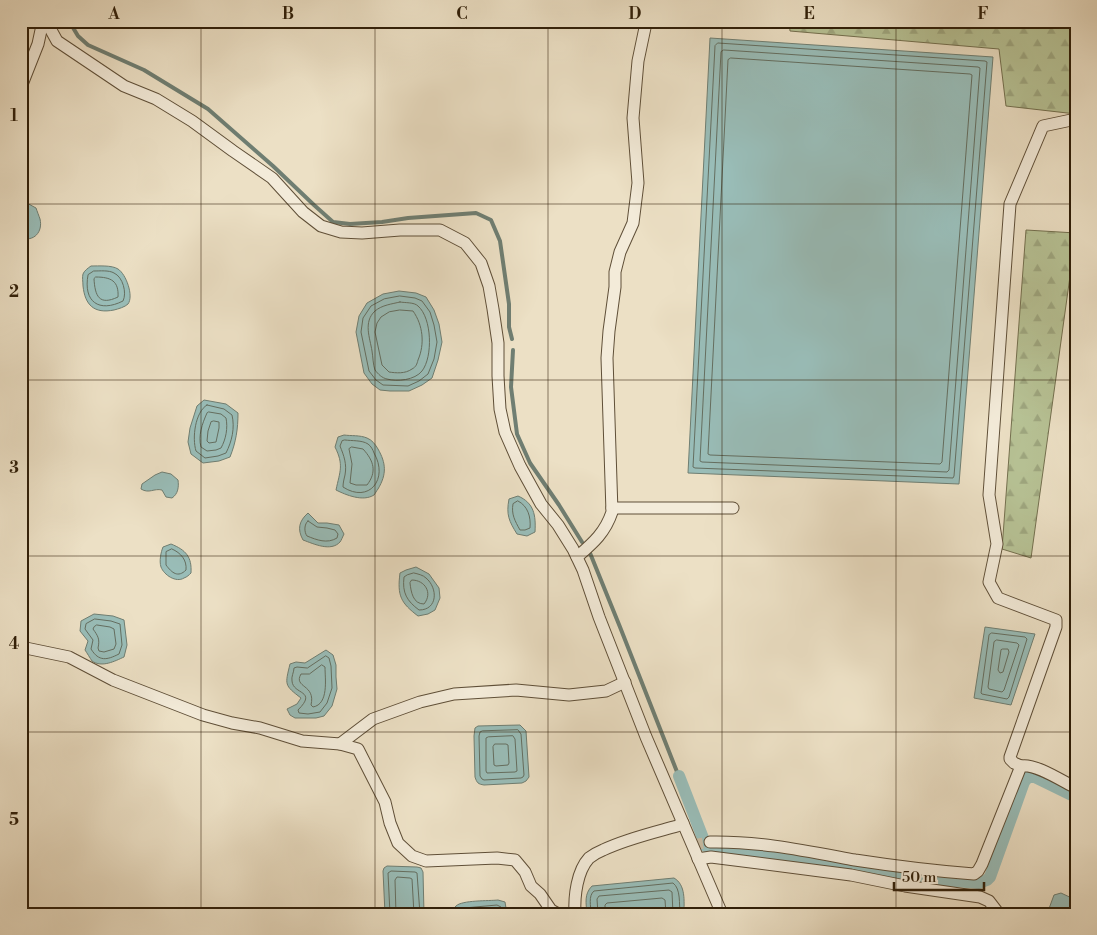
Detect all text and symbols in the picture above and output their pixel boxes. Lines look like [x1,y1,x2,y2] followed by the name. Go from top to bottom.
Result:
[107,4,120,24] text: A
[282,4,294,24] text: B
[456,4,468,24] text: C
[629,4,642,24] text: D
[803,4,815,24] text: E
[977,4,989,24] text: F
[10,106,18,126] text: 1
[9,282,19,302] text: 2
[9,458,19,478] text: 3
[9,634,20,654] text: 4
[9,810,19,830] text: 5
[894,860,984,892] scale bar
[902,868,936,887] text: 50 m

